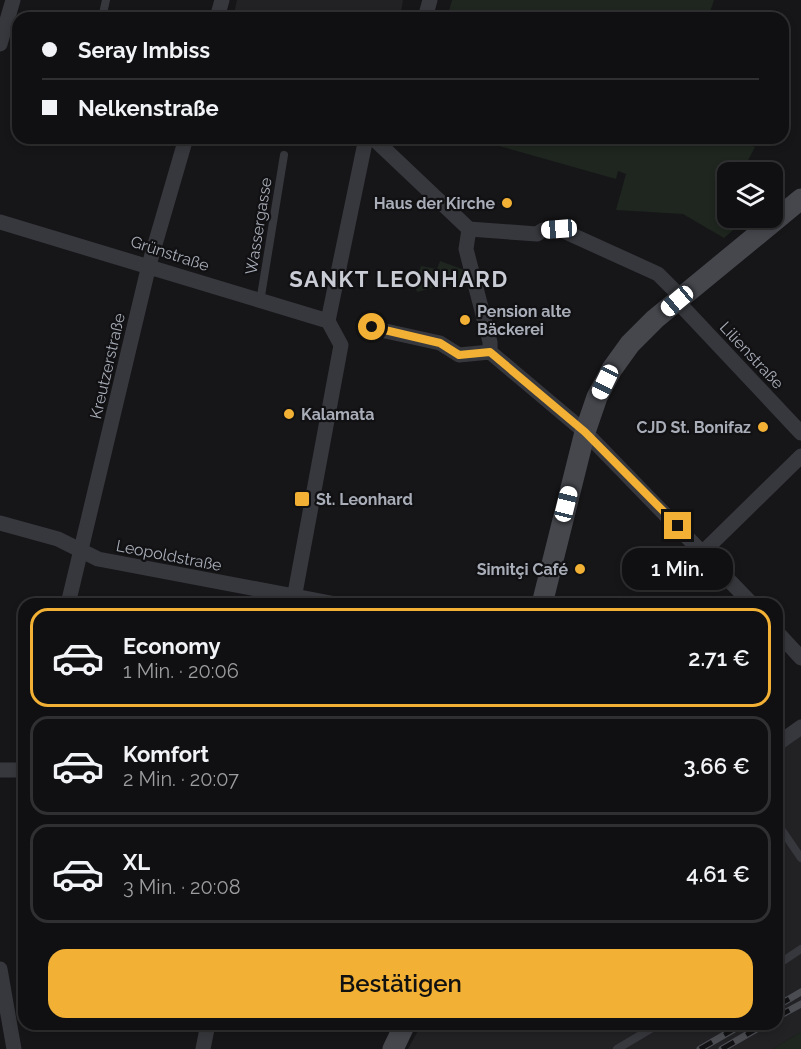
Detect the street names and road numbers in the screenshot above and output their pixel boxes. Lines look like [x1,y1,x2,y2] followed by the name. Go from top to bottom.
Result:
[241,176,276,276] street label: Wassergasse
[128,232,212,275] street label: Grünstraße
[86,311,129,421] street label: Kreutzerstraße
[716,318,788,393] street label: Lilienstraße
[114,536,223,575] street label: Leopoldstraße

